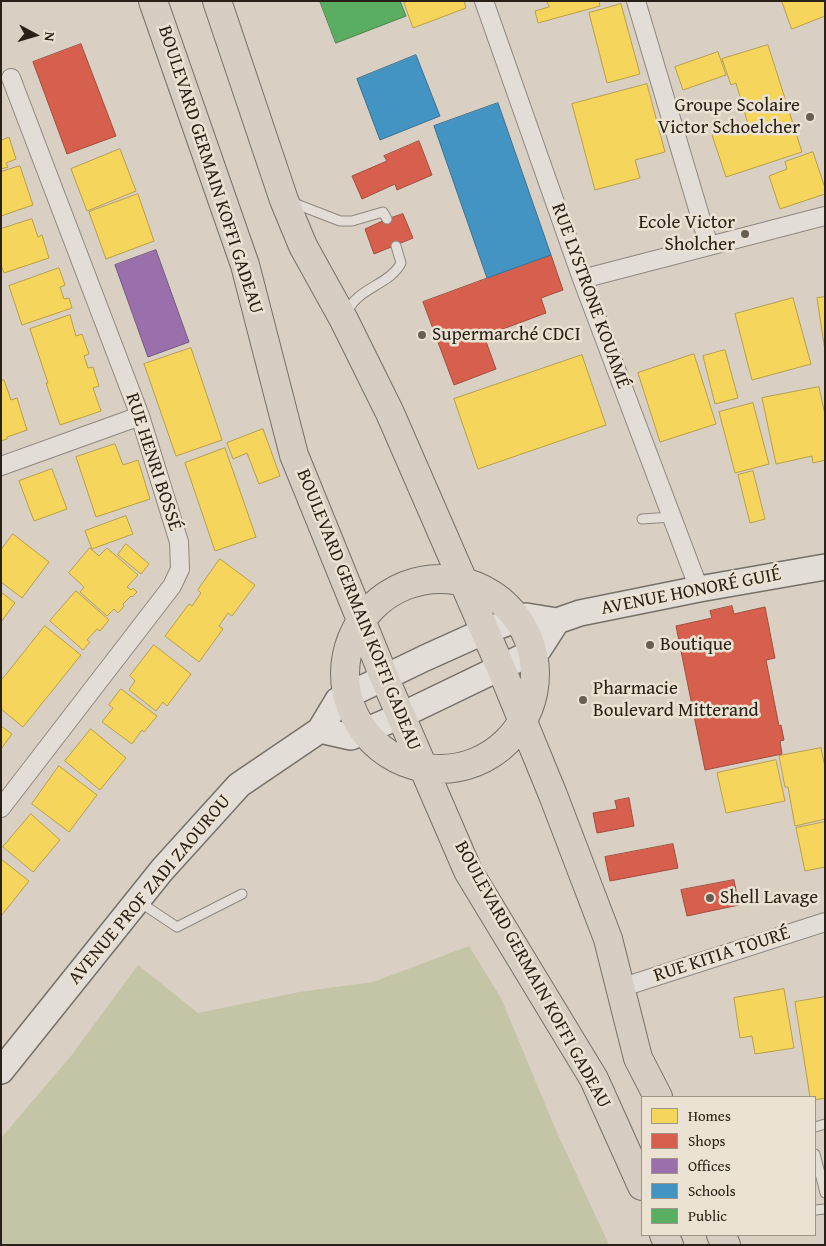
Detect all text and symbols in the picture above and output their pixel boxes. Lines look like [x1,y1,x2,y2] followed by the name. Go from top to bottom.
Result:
[10,10,60,60] north arrow
[153,23,267,317] street label: BOULEVARD GERMAIN KOFFI GADEAU
[39,31,60,42] text: N
[658,95,800,139] place label: Groupe Scolaire Victor Schoelcher
[804,111,816,123] marker: Groupe Scolaire Victor Schoelcher
[546,200,634,392] street label: RUE LYSTRONE KOUAMÉ
[638,212,735,256] place label: Ecole Victor Sholcher
[739,228,751,240] marker: Ecole Victor Sholcher
[432,324,581,346] place label: Supermarché CDCI
[416,329,428,341] marker: Supermarché CDCI
[120,390,186,534] street label: RUE HENRI BOSSÉ
[291,466,425,754] street label: BOULEVARD GERMAIN KOFFI GADEAU
[599,563,783,621] street label: AVENUE HONORÉ GUIÉ
[660,634,732,656] place label: Boutique
[644,639,656,651] marker: Boutique
[593,678,759,722] place label: Pharmacie Boulevard Mitterand
[577,694,589,706] marker: Pharmacie Boulevard Mitterand
[64,791,236,989] street label: AVENUE PROF ZADI ZAOUROU
[449,838,615,1112] street label: BOULEVARD GERMAIN KOFFI GADEAU
[720,887,818,909] place label: Shell Lavage
[704,892,716,904] marker: Shell Lavage
[651,922,793,988] street label: RUE KITIA TOURÉ
[641,1096,816,1236] legend
[688,1105,731,1126] text: Homes
[688,1130,725,1151] text: Shops
[688,1155,731,1176] text: Offices
[688,1180,736,1201] text: Schools
[688,1205,727,1226] text: Public

